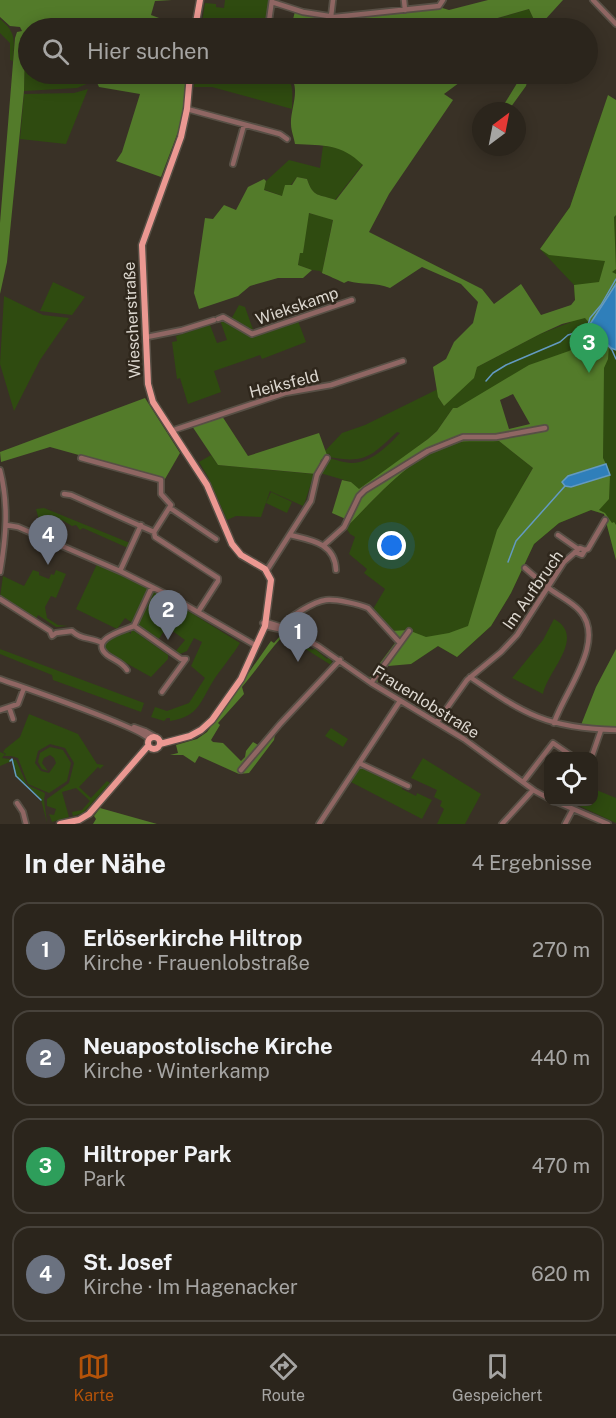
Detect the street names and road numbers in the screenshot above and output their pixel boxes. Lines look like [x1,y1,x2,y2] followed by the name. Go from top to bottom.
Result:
[119,261,145,379] street label: Wiescherstraße
[253,283,341,329] street label: Wiekskamp
[247,366,321,402] street label: Heiksfeld
[499,547,567,633] street label: Im Aufbruch
[369,662,483,742] street label: Frauenlobstraße

